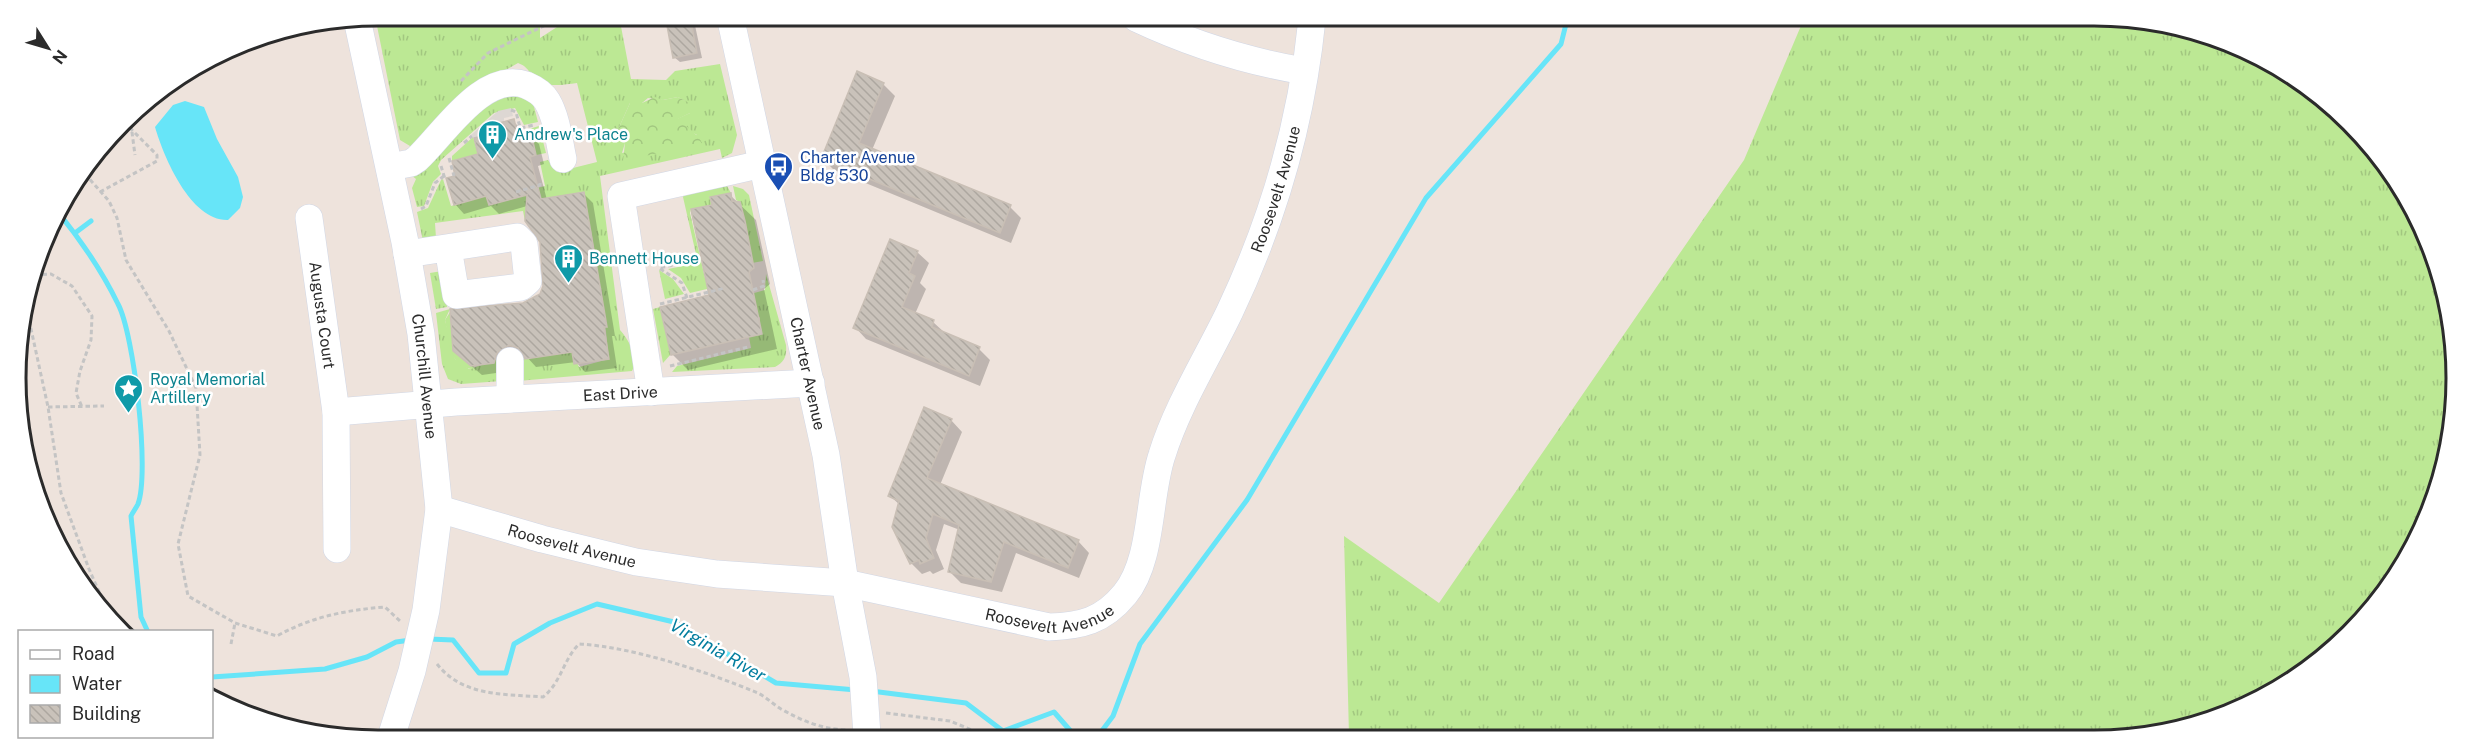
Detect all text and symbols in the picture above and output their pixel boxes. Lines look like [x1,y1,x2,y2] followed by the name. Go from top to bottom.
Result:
[18,18,78,78] north arrow
[48,46,71,67] text: N
[477,118,509,160] building icon: Andrew's Place
[1247,124,1304,255] street label: Roosevelt Avenue
[514,125,628,144] place label: Andrew's Place
[800,148,915,185] place label: Charter Avenue Bldg 530
[763,150,795,192] bus stop icon: Charter Avenue Bldg 530
[552,242,584,284] building icon: Bennett House
[589,249,699,268] place label: Bennett House
[306,260,339,370] street label: Augusta Court
[408,312,441,440] street label: Churchill Avenue
[787,315,830,432] street label: Charter Avenue
[150,370,266,407] place label: Royal Memorial Artillery
[113,372,145,414] place icon: Royal Memorial Artillery
[582,382,658,405] street label: East Drive
[505,520,638,571] street label: Roosevelt Avenue
[983,600,1118,637] street label: Roosevelt Avenue
[666,614,770,686] water label: Virginia River
[18,630,213,738] legend
[72,643,115,664] text: Road
[72,673,122,694] text: Water
[72,703,141,724] text: Building

